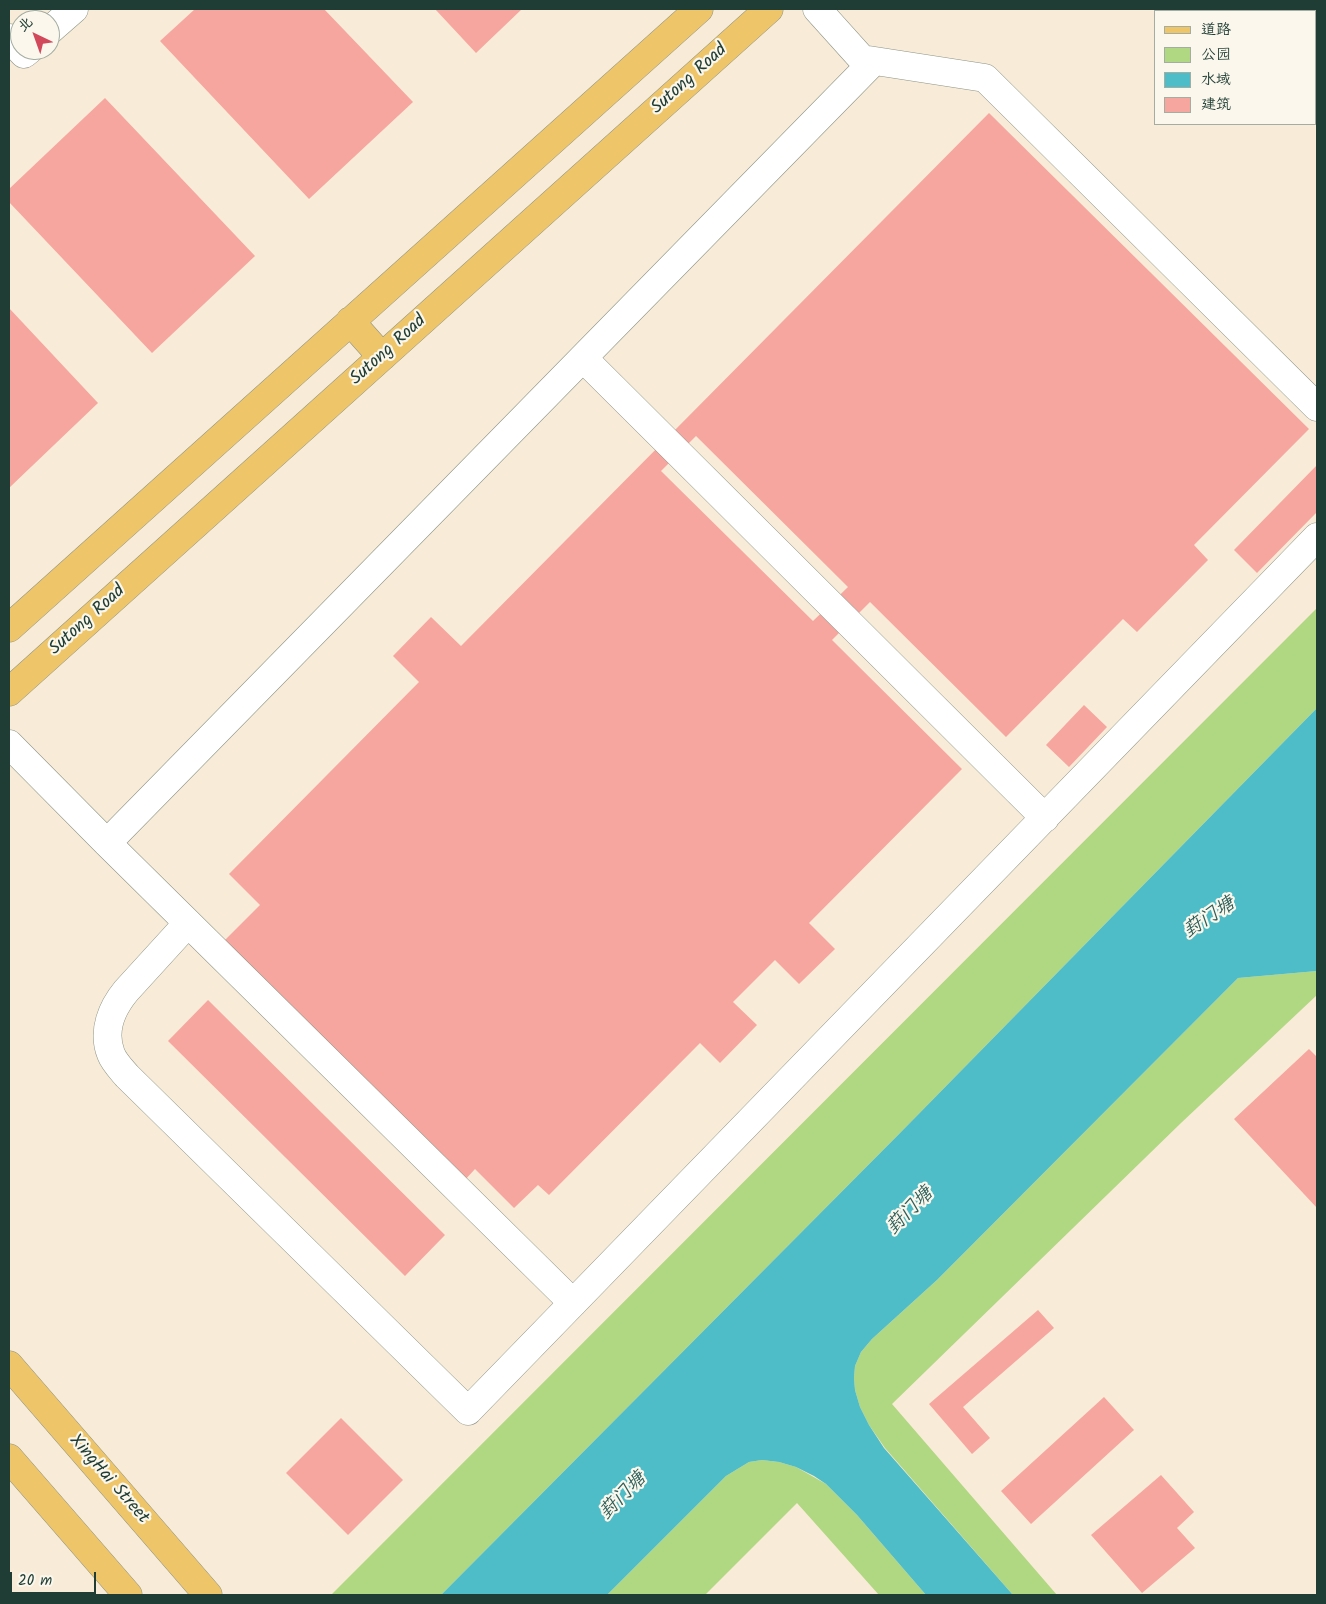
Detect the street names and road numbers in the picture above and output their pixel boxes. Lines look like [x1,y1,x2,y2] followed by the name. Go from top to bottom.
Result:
[648,40,732,120] street label: Sutong Road
[347,311,431,391] street label: Sutong Road
[46,581,130,661] street label: Sutong Road
[63,1431,153,1529] street label: XingHai Street

